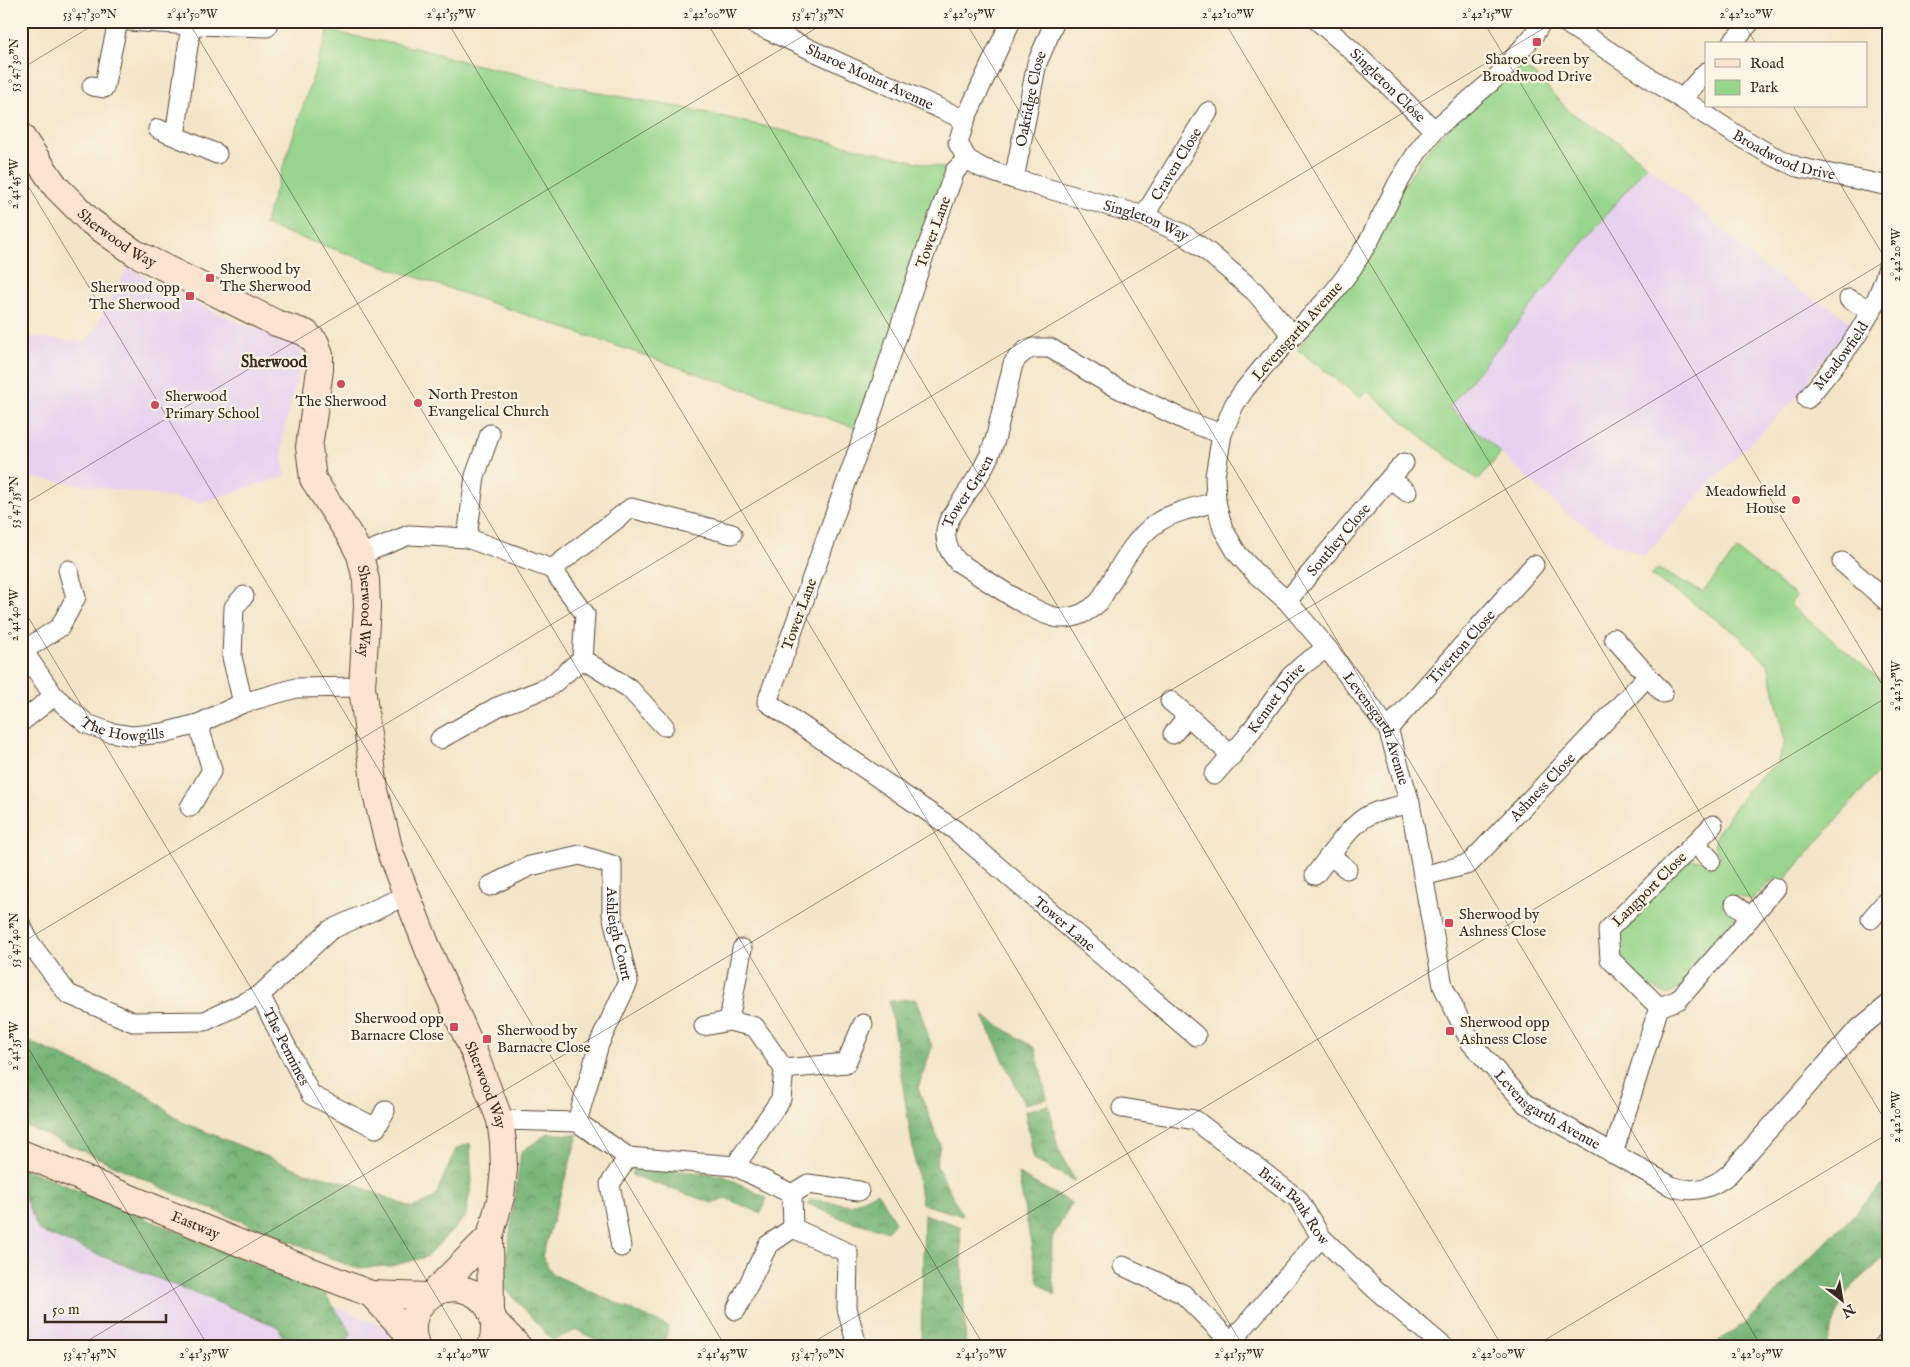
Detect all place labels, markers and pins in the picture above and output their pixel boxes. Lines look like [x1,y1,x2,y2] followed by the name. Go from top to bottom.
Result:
[1531,36,1543,48] marker: Sharoe Green by Broadwood Drive
[1482,50,1592,86] place label: Sharoe Green by Broadwood Drive
[220,260,312,296] place label: Sherwood by The Sherwood
[204,272,216,284] marker: Sherwood by The Sherwood
[89,278,181,314] place label: Sherwood opp The Sherwood
[184,290,196,302] marker: Sherwood opp The Sherwood
[335,378,347,390] marker: The Sherwood
[428,385,549,421] place label: North Preston Evangelical Church
[165,387,261,423] place label: Sherwood Primary School
[295,392,388,411] place label: The Sherwood
[412,397,424,409] marker: North Preston Evangelical Church
[149,399,161,411] marker: Sherwood Primary School
[1705,482,1787,518] place label: Meadowfield House
[1790,494,1802,506] marker: Meadowfield House
[1458,905,1546,941] place label: Sherwood by Ashness Close
[1443,917,1455,929] marker: Sherwood by Ashness Close
[351,1009,444,1045] place label: Sherwood opp Barnacre Close
[1459,1013,1550,1049] place label: Sherwood opp Ashness Close
[448,1021,460,1033] marker: Sherwood opp Barnacre Close
[497,1021,591,1057] place label: Sherwood by Barnacre Close
[1444,1025,1456,1037] marker: Sherwood opp Ashness Close
[481,1033,493,1045] marker: Sherwood by Barnacre Close

